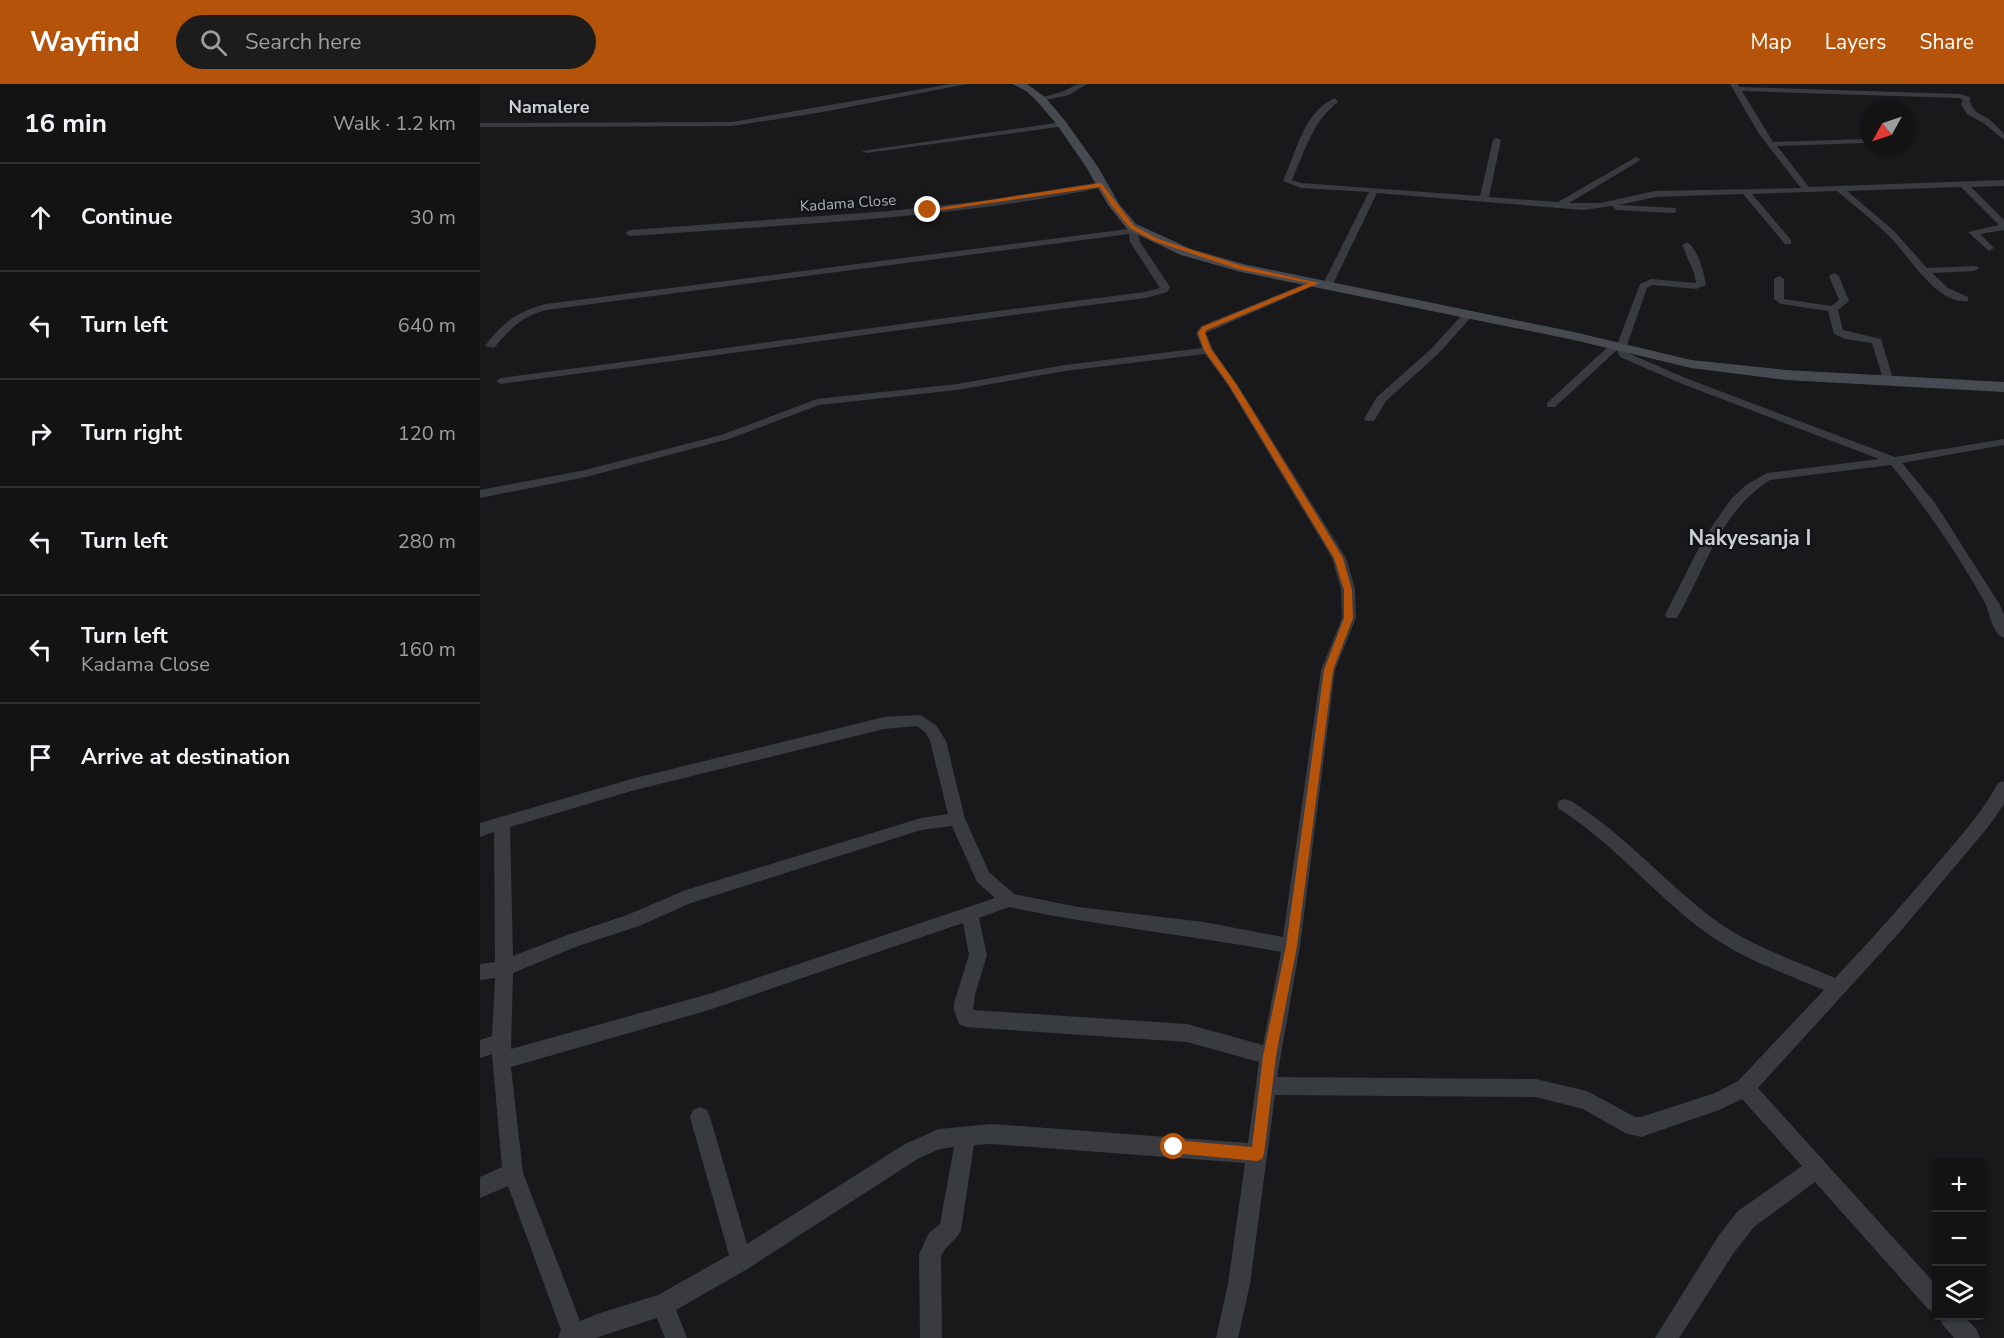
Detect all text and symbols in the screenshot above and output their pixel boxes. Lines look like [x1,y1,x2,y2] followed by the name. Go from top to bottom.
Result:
[176,15,596,69] search box
[30,23,140,61] text: Wayfind
[197,26,230,59] icon: search
[245,27,362,57] text: Search here
[1750,28,1792,56] text: Map
[1825,28,1886,56] text: Layers
[1919,28,1974,56] text: Share
[508,95,590,119] district label: Namalere
[1860,102,1914,156] north arrow
[24,106,107,141] text: 16 min
[333,110,456,137] text: Walk · 1.2 km
[799,190,897,216] street label: Kadama Close
[914,196,940,222] route end
[24,201,57,234] icon: ahead
[81,202,172,232] text: Continue
[410,204,456,231] text: 30 m
[24,309,57,342] icon: left
[81,310,168,340] text: Turn left
[398,312,456,339] text: 640 m
[24,417,57,450] icon: right
[81,418,182,448] text: Turn right
[398,420,456,447] text: 120 m
[1689,524,1811,552] district label: Nakyesanja I
[24,525,57,558] icon: left
[81,526,168,556] text: Turn left
[398,528,456,555] text: 280 m
[81,621,168,651] text: Turn left
[24,633,57,666] icon: left
[398,636,456,663] text: 160 m
[81,651,210,678] text: Kadama Close
[24,741,57,774] icon: arrive
[81,742,290,772] text: Arrive at destination
[1160,1133,1186,1159] route start
[1932,1158,1986,1320] map controls
[1932,1158,1986,1212] button: +
[1932,1212,1986,1266] button: −
[1932,1266,1986,1320] button: layers

